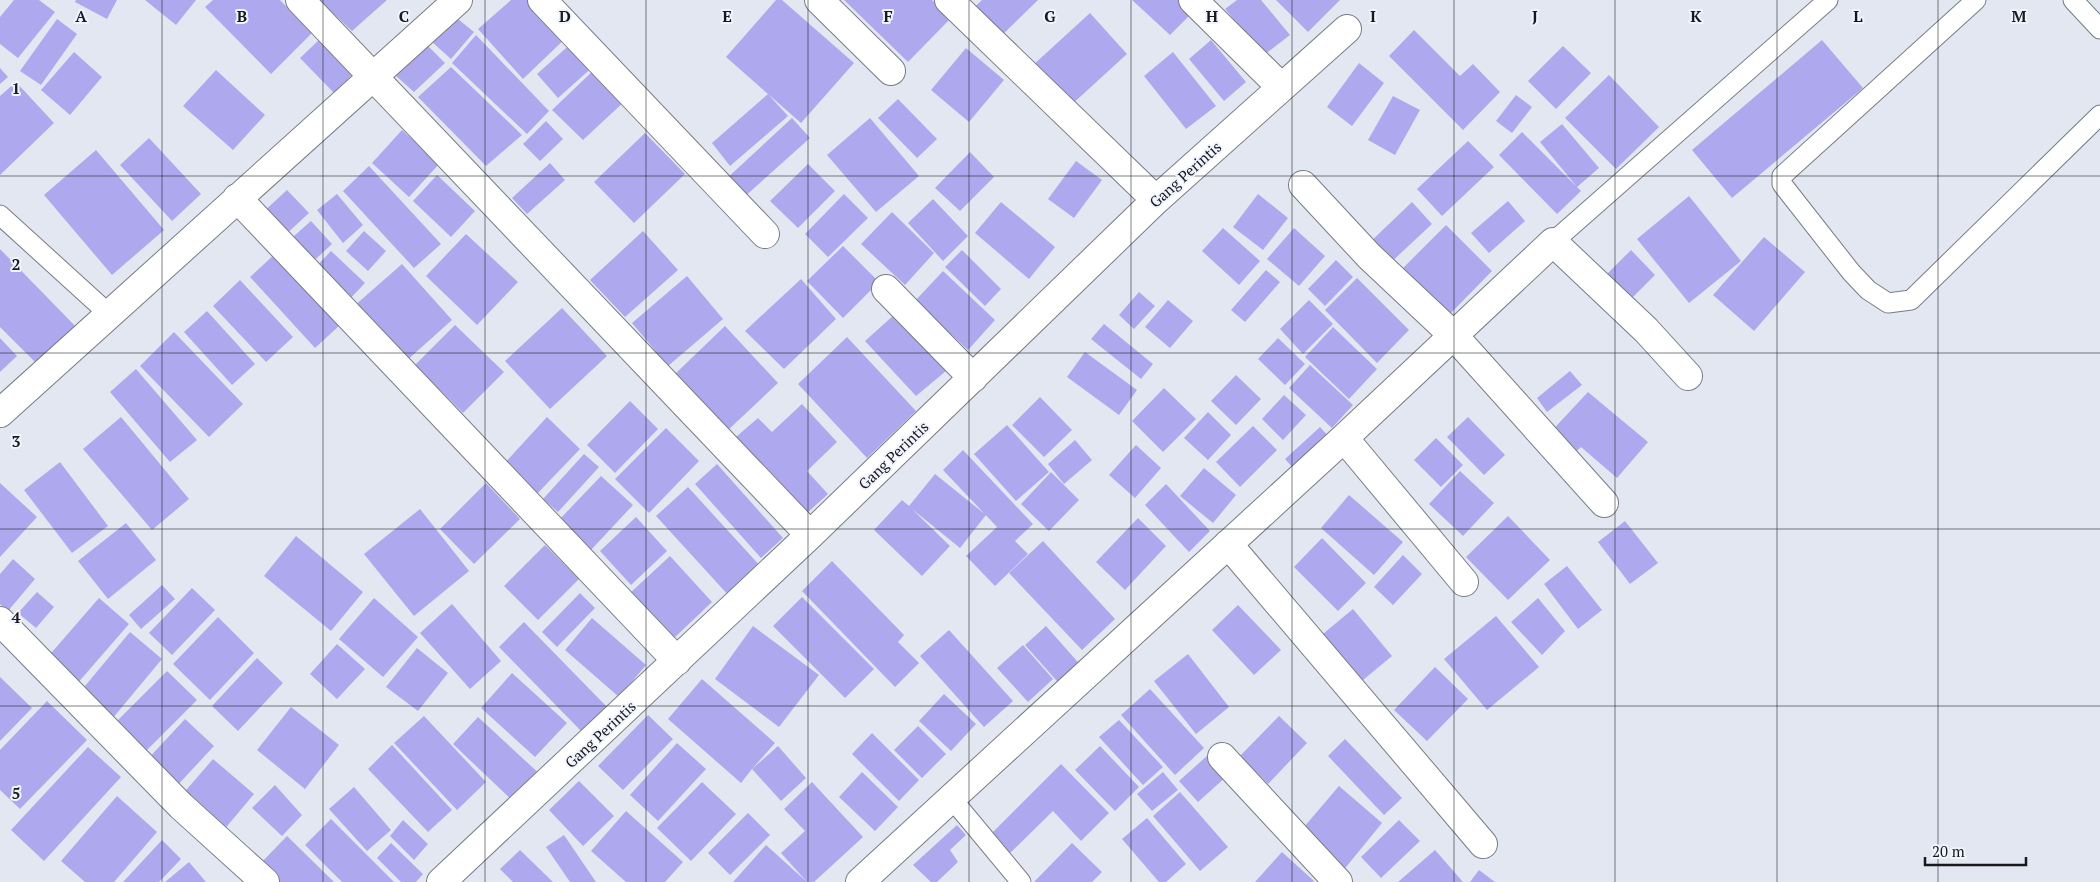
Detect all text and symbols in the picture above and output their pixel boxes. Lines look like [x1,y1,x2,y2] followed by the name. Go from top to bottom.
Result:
[75,5,87,27] text: A
[237,5,247,27] text: B
[399,5,409,27] text: C
[559,5,571,27] text: D
[722,5,732,27] text: E
[883,5,893,27] text: F
[1044,5,1056,27] text: G
[1206,5,1218,27] text: H
[1370,5,1376,27] text: I
[1532,5,1538,27] text: J
[1690,5,1702,27] text: K
[1853,5,1863,27] text: L
[2012,5,2027,27] text: M
[11,77,21,99] text: 1
[1145,136,1225,212] street label: Gang Perintis
[11,253,21,275] text: 2
[854,416,932,494] street label: Gang Perintis
[11,430,21,452] text: 3
[11,606,21,628] text: 4
[560,696,640,772] street label: Gang Perintis
[11,782,21,804] text: 5
[1925,834,2026,866] scale bar
[1932,841,1965,861] text: 20 m

